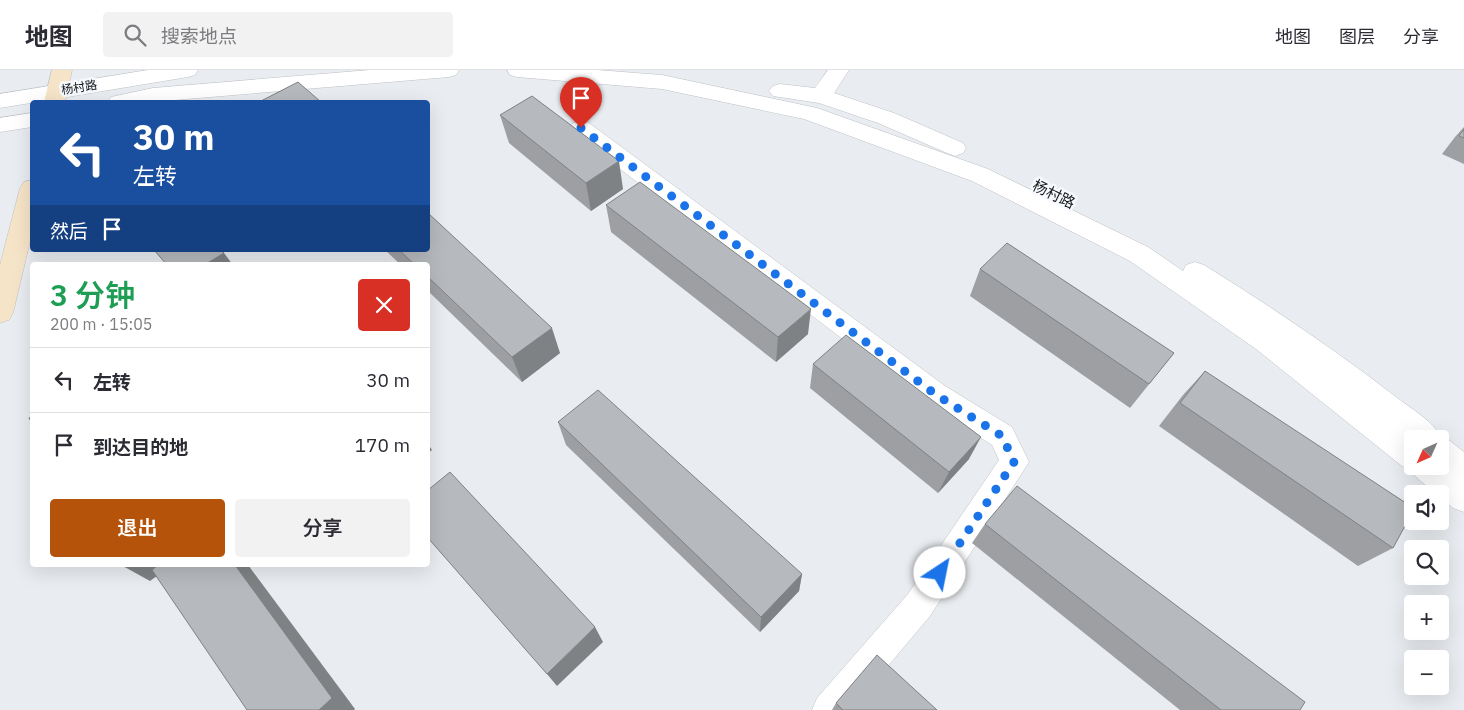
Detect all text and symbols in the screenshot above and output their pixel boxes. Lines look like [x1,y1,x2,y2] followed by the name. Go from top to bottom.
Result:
[103,12,453,57] search box
[25,20,73,52] text: 地图
[121,21,149,49] icon: search
[161,24,237,48] text: 搜索地点
[1275,25,1311,48] text: 地图
[1339,25,1375,48] text: 图层
[1403,25,1439,48] text: 分享
[60,77,98,97] street label: 杨村路
[560,77,602,128] pin
[567,84,595,112] icon: arrive
[133,114,215,160] text: 30 m
[50,120,115,185] icon: left
[133,161,177,190] text: 左转
[1030,176,1078,212] street label: 杨村路
[98,215,126,243] icon: arrive
[50,219,88,243] text: 然后
[50,275,135,314] text: 3 分钟
[358,279,410,331] button: close
[50,314,152,334] text: 200 m · 15:05
[50,366,78,394] icon: left
[366,368,410,392] text: 30 m
[93,370,131,394] text: 左转
[1404,430,1449,475] north arrow
[1404,430,1449,695] map controls
[50,431,78,459] icon: arrive
[355,433,410,457] text: 170 m
[93,435,188,459] text: 到达目的地
[1404,485,1449,530] button: sound
[50,499,225,557] button: 退出
[235,499,410,557] button: 分享
[1404,540,1449,585] button: search
[913,546,965,598] position arrow
[1404,595,1449,640] button: +
[1404,650,1449,695] button: −

